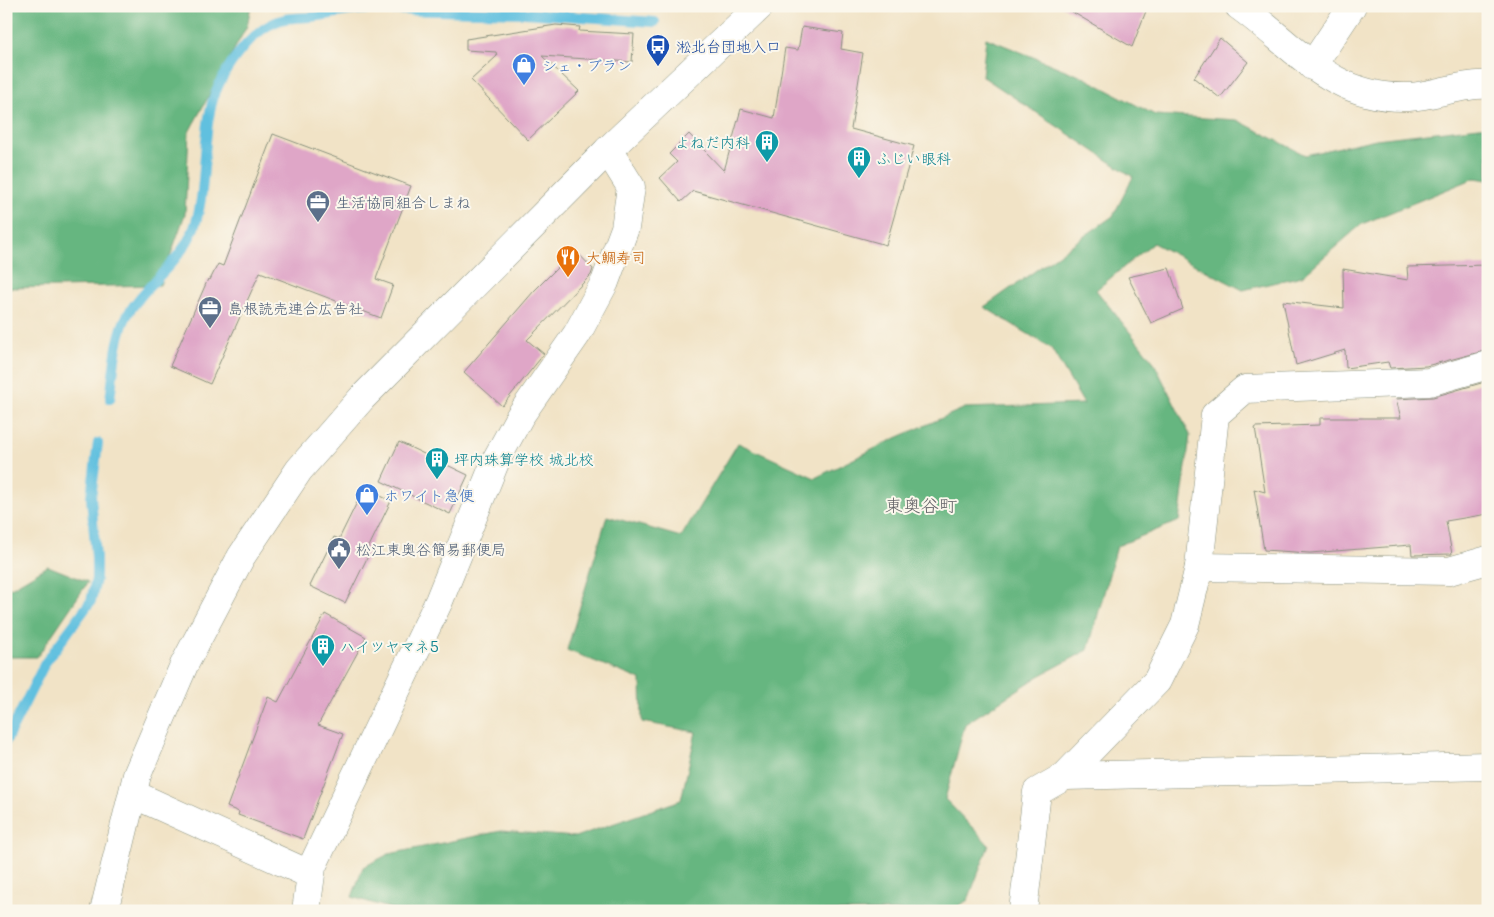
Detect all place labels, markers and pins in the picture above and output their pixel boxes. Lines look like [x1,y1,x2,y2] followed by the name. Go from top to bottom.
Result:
[645,33,671,67] bus stop icon: 淞北台団地入口
[676,36,781,56] place label: 淞北台団地入口
[511,52,537,86] shop icon: シェ・ブラン
[542,55,632,75] place label: シェ・ブラン
[754,129,780,163] building icon: よねだ内科
[675,132,750,152] place label: よねだ内科
[846,145,872,179] building icon: ふじい眼科
[876,148,951,168] place label: ふじい眼科
[305,189,331,223] office icon: 生活協同組合しまね
[336,192,471,212] place label: 生活協同組合しまね
[555,244,581,278] restaurant icon: 大鯛寿司
[586,247,646,267] place label: 大鯛寿司
[197,295,223,329] office icon: 島根読売連合広告社
[228,298,363,318] place label: 島根読売連合広告社
[424,446,450,480] building icon: 坪内珠算学校 城北校
[454,449,594,469] place label: 坪内珠算学校 城北校
[354,482,380,516] shop icon: ホワイト急便
[384,485,475,505] place label: ホワイト急便
[326,536,352,570] public building icon: 松江東奥谷簡易郵便局
[356,539,506,559] place label: 松江東奥谷簡易郵便局
[310,633,336,667] building icon: ハイツヤマネ5
[340,636,439,656] place label: ハイツヤマネ5

